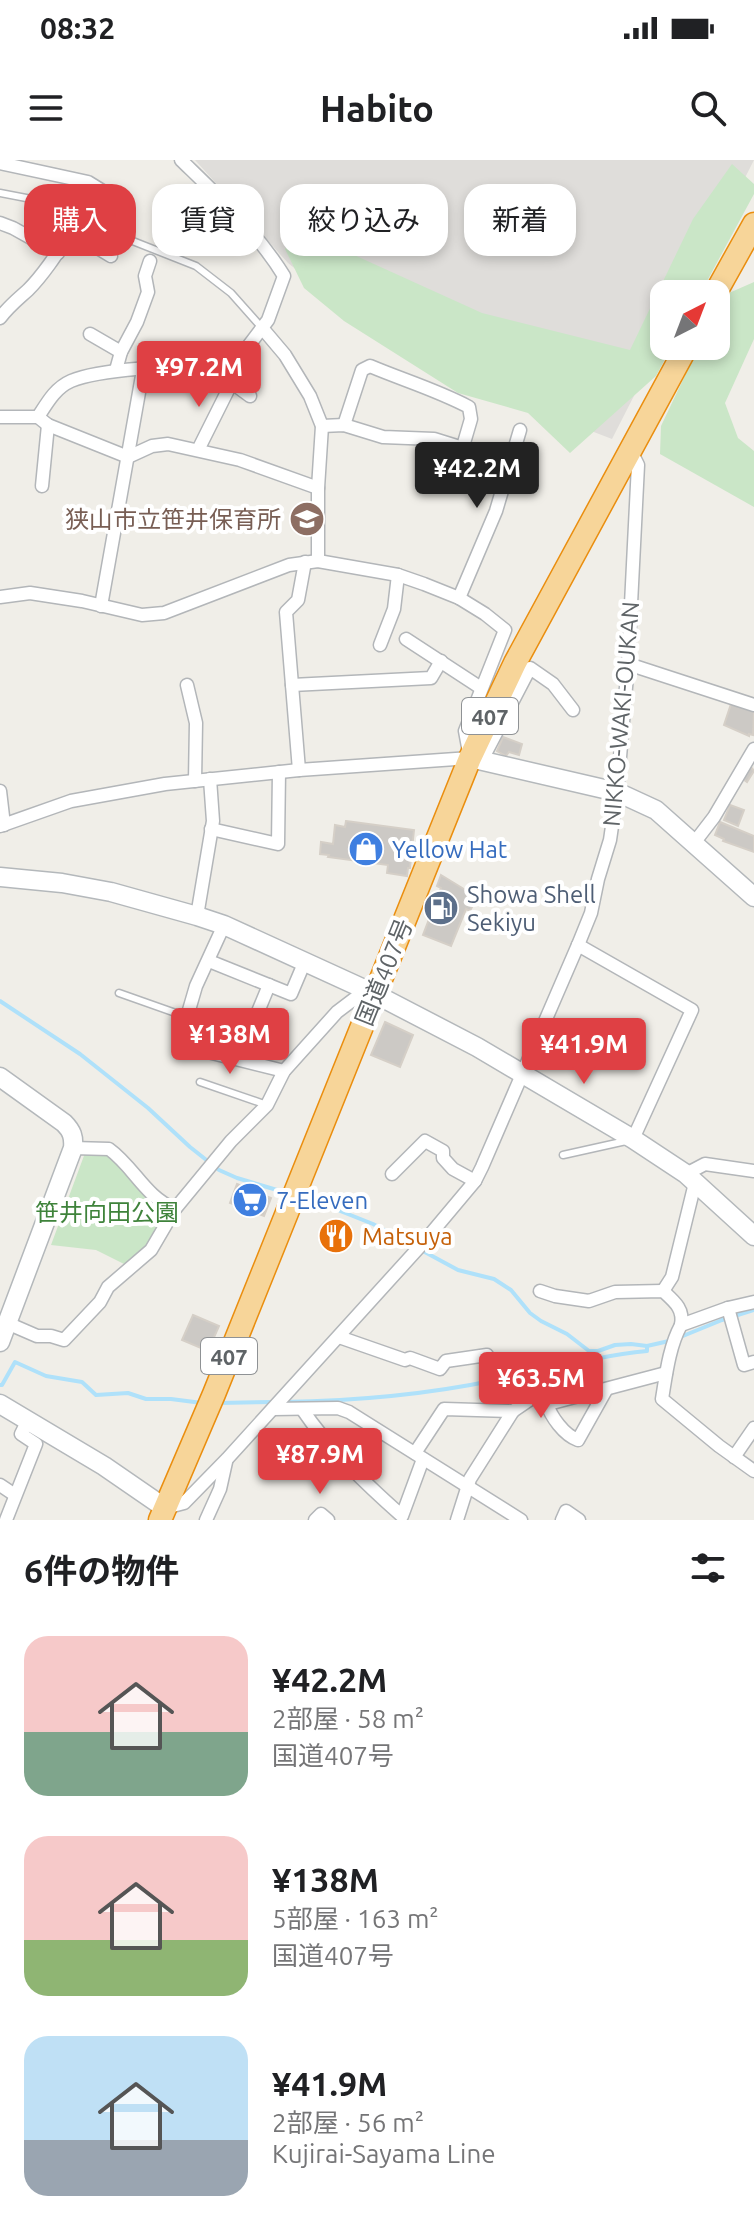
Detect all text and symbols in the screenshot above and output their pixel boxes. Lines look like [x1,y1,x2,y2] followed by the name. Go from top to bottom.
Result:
[40,11,115,45] text: 08:32
[24,86,68,130] icon: menu
[686,86,730,130] icon: search
[320,88,434,129] text: Habito
[24,184,136,256] chip: 購入
[152,184,264,256] chip: 賃貸
[280,184,448,256] chip: 絞り込み
[464,184,576,256] chip: 新着
[650,280,730,360] north arrow
[650,280,730,360] map controls
[134,341,264,409] pin: ¥97.2M
[155,352,243,381] text: ¥97.2M
[412,442,542,510] pin: ¥42.2M
[433,453,521,482] text: ¥42.2M
[288,500,326,538] school or university icon: 狭山市立笹井保育所
[65,506,281,533] place label: 狭山市立笹井保育所
[598,600,644,828] street label: NIKKO-WAKI-OUKAN
[462,698,518,734] road number: 407
[347,830,385,868] shop icon: Yellow Hat
[392,836,508,863] place label: Yellow Hat
[467,881,596,936] place label: Showa Shell Sekiyu
[422,889,460,927] fuel station icon: Showa Shell Sekiyu
[350,915,418,1029] street label: 国道407号
[174,1008,286,1076] pin: ¥138M
[519,1018,649,1086] pin: ¥41.9M
[189,1019,271,1048] text: ¥138M
[540,1029,628,1058] text: ¥41.9M
[231,1181,269,1219] supermarket icon: 7-Eleven
[276,1187,368,1214] place label: 7-Eleven
[35,1199,179,1226] park label: 笹井向田公園
[317,1217,355,1255] restaurant icon: Matsuya
[362,1223,453,1250] place label: Matsuya
[201,1338,257,1374] road number: 407
[476,1352,606,1420] pin: ¥63.5M
[497,1363,585,1392] text: ¥63.5M
[255,1428,385,1496] pin: ¥87.9M
[276,1439,364,1468] text: ¥87.9M
[686,1546,730,1590] icon: filters
[24,1551,179,1589] text: 6件の物件
[272,1660,387,1698] text: ¥42.2M
[88,1668,184,1764] icon: home
[272,1704,424,1733] text: 2部屋 · 58 m²
[272,1741,394,1770] text: 国道407号
[272,1860,379,1898] text: ¥138M
[88,1868,184,1964] icon: home
[272,1904,439,1933] text: 5部屋 · 163 m²
[272,1941,394,1970] text: 国道407号
[272,2064,387,2102] text: ¥41.9M
[88,2068,184,2164] icon: home
[272,2108,424,2137] text: 2部屋 · 56 m²
[272,2139,496,2168] text: Kujirai-Sayama Line

